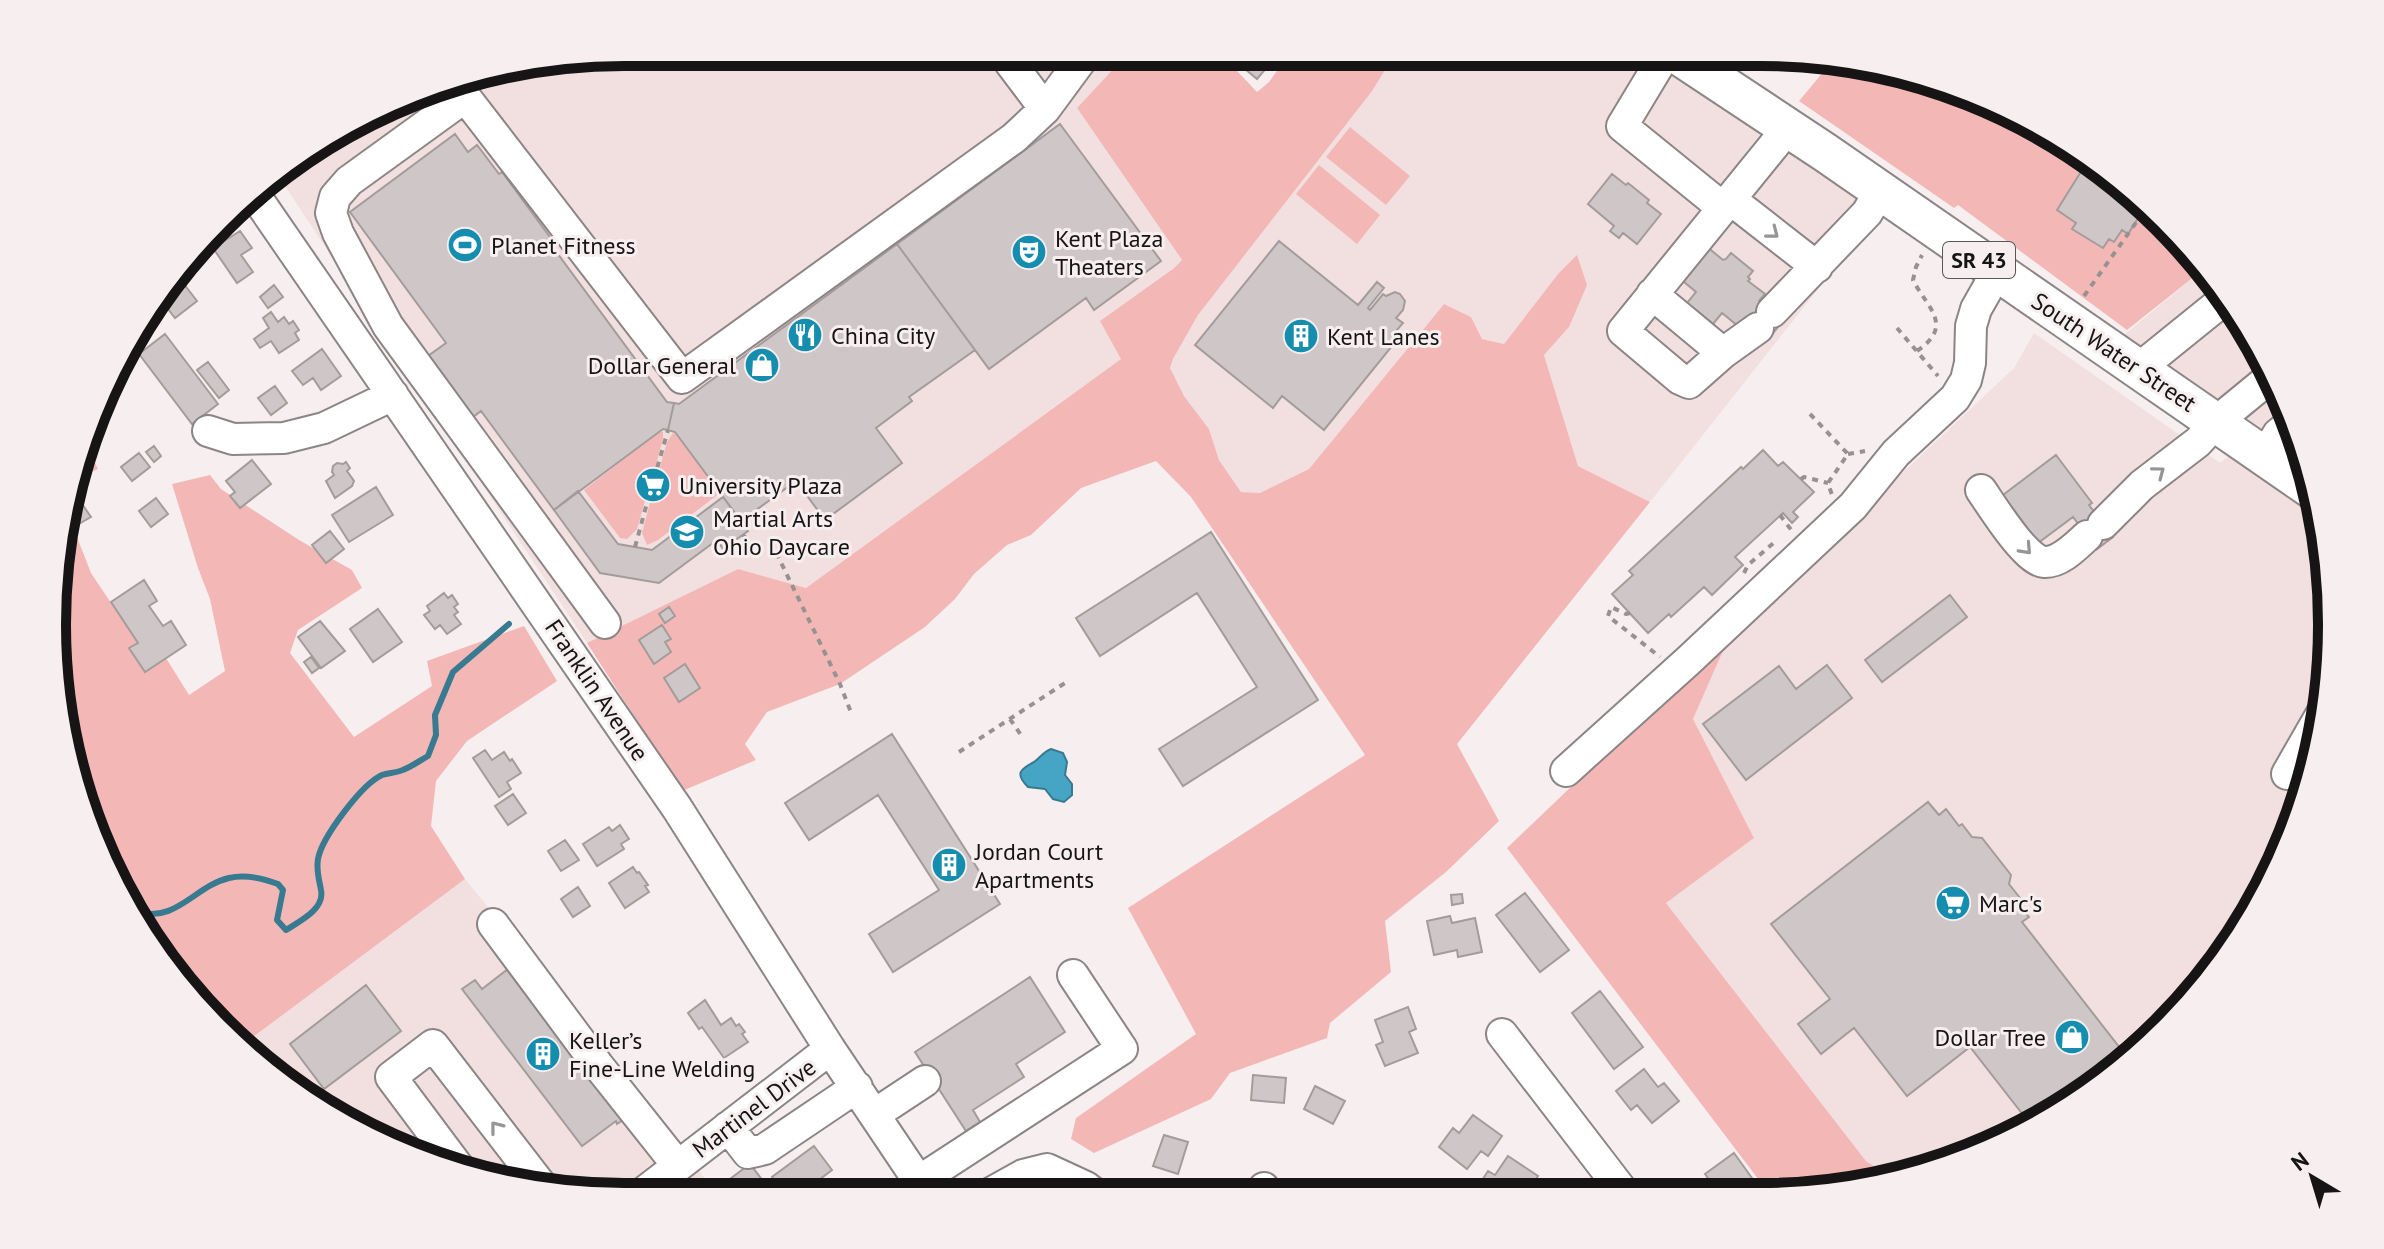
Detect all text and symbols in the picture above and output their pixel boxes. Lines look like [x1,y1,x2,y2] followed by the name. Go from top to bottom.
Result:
[1055,223,1163,282] place label: Kent Plaza Theaters
[1764,224,1779,238] one-way arrow
[446,226,484,264] sports icon: Planet Fitness
[491,230,636,261] place label: Planet Fitness
[1010,233,1048,271] theatre icon: Kent Plaza Theaters
[1943,242,2015,278] road number: SR 43
[2026,285,2202,419] street label: South Water Street
[786,316,824,354] restaurant icon: China City
[1282,317,1320,355] building icon: Kent Lanes
[831,320,935,351] place label: China City
[1327,321,1440,352] place label: Kent Lanes
[743,346,781,384] shop icon: Dollar General
[588,350,736,381] place label: Dollar General
[634,466,672,504] supermarket icon: University Plaza
[2150,468,2165,482] one-way arrow
[679,470,842,501] place label: University Plaza
[713,503,850,562] place label: Martial Arts Ohio Daycare
[668,513,706,551] school or university icon: Martial Arts Ohio Daycare
[2017,540,2032,554] one-way arrow
[538,613,656,767] street label: Franklin Avenue
[974,836,1103,895] place label: Jordan Court Apartments
[930,846,968,884] building icon: Jordan Court Apartments
[1934,884,1972,922] supermarket icon: Marc's
[1979,888,2042,919] place label: Marc's
[2053,1018,2091,1056] shop icon: Dollar Tree
[1935,1022,2046,1053] place label: Dollar Tree
[569,1025,755,1084] place label: Keller’s Fine-Line Welding
[524,1035,562,1073] building icon: Keller’s Fine-Line Welding
[686,1051,822,1165] street label: Martinel Drive
[492,1121,506,1136] one-way arrow
[2272,1137,2352,1217] north arrow
[2285,1146,2314,1177] text: N

